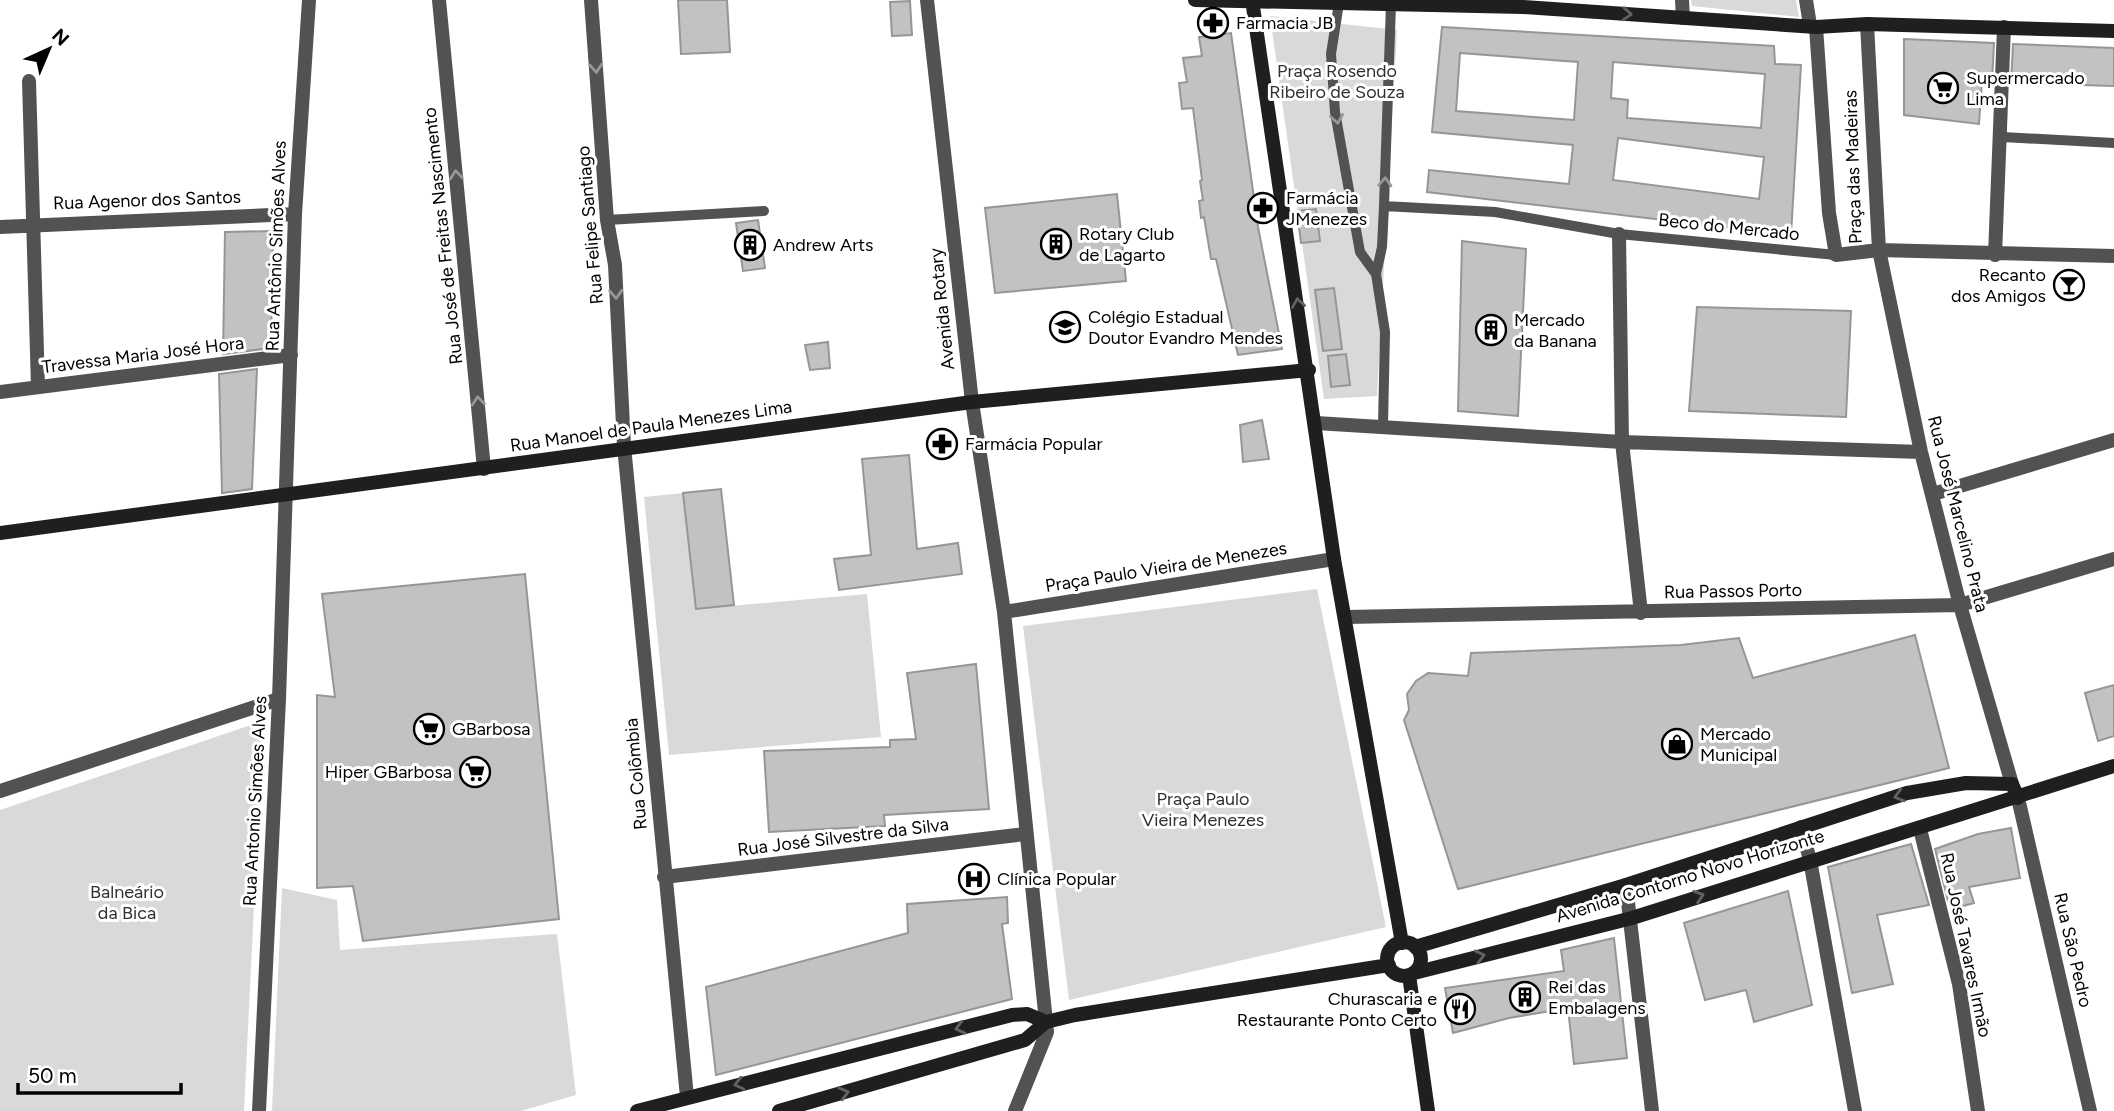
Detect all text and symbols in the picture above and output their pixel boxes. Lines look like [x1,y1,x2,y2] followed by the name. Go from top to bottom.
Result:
[1196,6,1230,40] pharmacy icon: Farmacia JB
[1622,7,1633,22] one-way arrow
[1236,12,1333,34] place label: Farmacia JB
[14,14,84,84] north arrow
[47,24,74,51] text: N
[1269,60,1405,103] park label: Praça Rosendo Ribeiro de Souza
[588,63,603,74] one-way arrow
[1966,67,2085,110] place label: Supermercado Lima
[1926,71,1960,105] supermarket icon: Supermercado Lima
[1839,90,1867,244] street label: Praça das Madeiras
[419,106,467,366] street label: Rua José de Freitas Nascimento
[1329,113,1344,125] one-way arrow
[261,140,291,352] street label: Rua Antônio Simões Alves
[572,145,608,305] street label: Rua Felipe Santiago
[449,169,464,180] one-way arrow
[1377,176,1392,187] one-way arrow
[53,186,241,214] street label: Rua Agenor dos Santos
[1286,187,1367,230] place label: Farmácia JMenezes
[1246,191,1280,225] pharmacy icon: Farmácia JMenezes
[1657,209,1801,245] street label: Beco do Mercado
[1079,223,1174,266] place label: Rotary Club de Lagarto
[1039,227,1073,261] building icon: Rotary Club de Lagarto
[733,228,767,262] building icon: Andrew Arts
[773,234,873,256] place label: Andrew Arts
[925,246,959,371] street label: Avenida Rotary
[1951,264,2046,307] place label: Recanto dos Amigos
[2052,268,2086,302] bar icon: Recanto dos Amigos
[609,289,624,300] one-way arrow
[1291,297,1306,309] one-way arrow
[1088,306,1283,349] place label: Colégio Estadual Doutor Evandro Mendes
[1514,309,1597,352] place label: Mercado da Banana
[1048,310,1082,344] school or university icon: Colégio Estadual Doutor Evandro Mendes
[1474,313,1508,347] building icon: Mercado da Banana
[41,332,245,378] street label: Travessa Maria José Hora
[471,395,486,406] one-way arrow
[509,395,793,457] street label: Rua Manoel de Paula Menezes Lima
[1923,413,1993,615] street label: Rua José Marcelino Prata
[925,427,959,461] pharmacy icon: Farmácia Popular
[965,433,1103,455] place label: Farmácia Popular
[1044,537,1288,597] street label: Praça Paulo Vieira de Menezes
[1664,579,1802,603] street label: Rua Passos Porto
[239,695,271,907] street label: Rua Antonio Simões Alves
[412,712,446,746] supermarket icon: GBarbosa
[620,717,652,831] street label: Rua Colômbia
[452,718,531,740] place label: GBarbosa
[1700,723,1777,766] place label: Mercado Municipal
[1660,727,1694,761] shop icon: Mercado Municipal
[458,755,492,789] supermarket icon: Hiper GBarbosa
[325,761,452,783] place label: Hiper GBarbosa
[1142,788,1264,831] park label: Praça Paulo Vieira Menezes
[1893,788,1905,802] one-way arrow
[736,813,950,861] street label: Rua José Silvestre da Silva
[1553,825,1827,927] street label: Avenida Contorno Novo Horizonte
[1936,851,1996,1039] street label: Rua José Tavares Irmão
[957,862,991,896] hospital icon: Clínica Popular
[997,868,1116,890] place label: Clínica Popular
[90,881,164,924] park label: Balneário da Bica
[1692,890,1705,904] one-way arrow
[2049,890,2097,1010] street label: Rua São Pedro
[1474,950,1486,964] one-way arrow
[1548,976,1646,1019] place label: Rei das Embalagens
[1508,980,1542,1014] building icon: Rei das Embalagens
[1237,988,1437,1031] place label: Churascaria e Restaurante Ponto Certo
[1443,992,1477,1026] restaurant icon: Churascaria e Restaurante Ponto Certo
[954,1020,966,1034] one-way arrow
[18,1052,180,1096] scale bar
[28,1063,77,1088] text: 50 m
[734,1076,746,1090] one-way arrow
[838,1087,850,1101] one-way arrow

